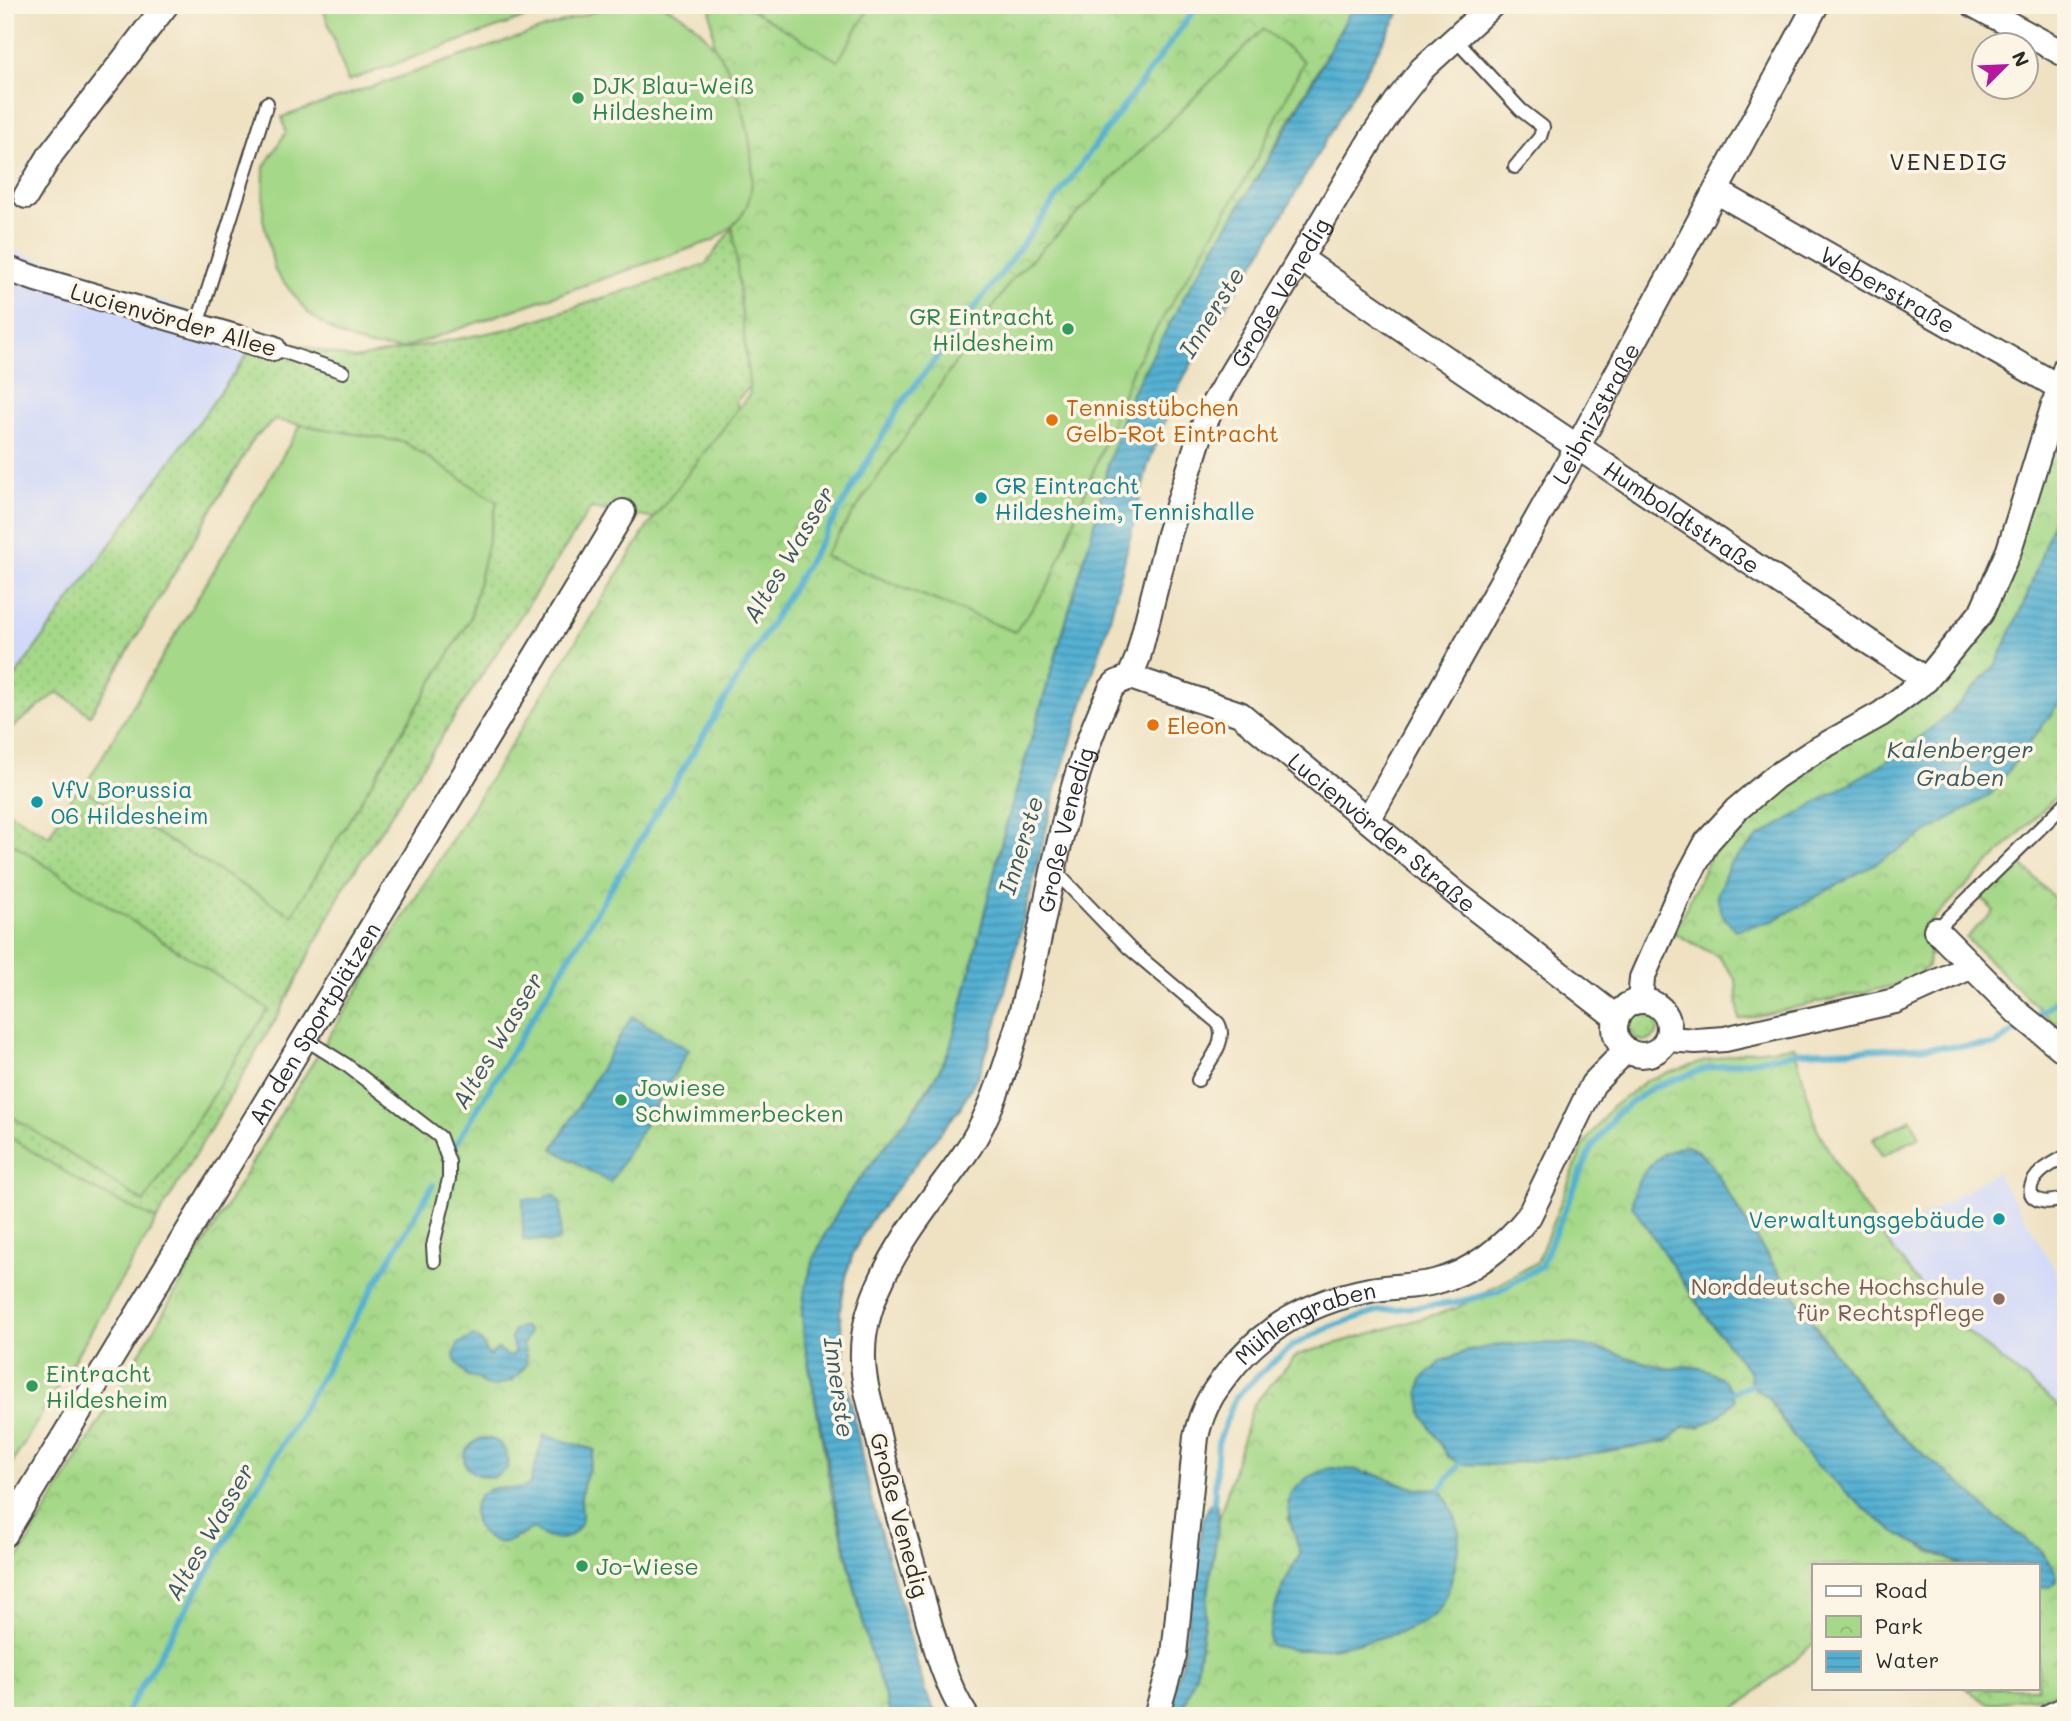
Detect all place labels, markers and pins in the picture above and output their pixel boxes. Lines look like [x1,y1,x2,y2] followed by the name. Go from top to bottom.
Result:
[592,70,754,126] place label: DJK Blau-Weiß Hildesheim
[570,90,586,106] marker: DJK Blau-Weiß Hildesheim
[909,301,1054,357] place label: GR Eintracht Hildesheim
[1060,321,1076,337] marker: GR Eintracht Hildesheim
[1066,392,1279,448] place label: Tennisstübchen Gelb-Rot Eintracht
[1044,412,1060,428] marker: Tennisstübchen Gelb-Rot Eintracht
[995,470,1255,526] place label: GR Eintracht Hildesheim, Tennishalle
[973,490,989,506] marker: GR Eintracht Hildesheim, Tennishalle
[1167,710,1227,740] place label: Eleon
[1145,717,1161,733] marker: Eleon
[51,774,208,830] place label: VfV Borussia 06 Hildesheim
[29,794,45,810] marker: VfV Borussia 06 Hildesheim
[635,1072,843,1128] place label: Jowiese Schwimmerbecken
[613,1092,629,1108] marker: Jowiese Schwimmerbecken
[1749,1204,1985,1234] place label: Verwaltungsgebäude
[1991,1211,2007,1227] marker: Verwaltungsgebäude
[1691,1271,1985,1327] place label: Norddeutsche Hochschule für Rechtspflege
[1991,1291,2007,1307] marker: Norddeutsche Hochschule für Rechtspflege
[46,1358,168,1414] place label: Eintracht Hildesheim
[24,1378,40,1394] marker: Eintracht Hildesheim
[596,1551,699,1581] place label: Jo-Wiese
[574,1558,590,1574] marker: Jo-Wiese

